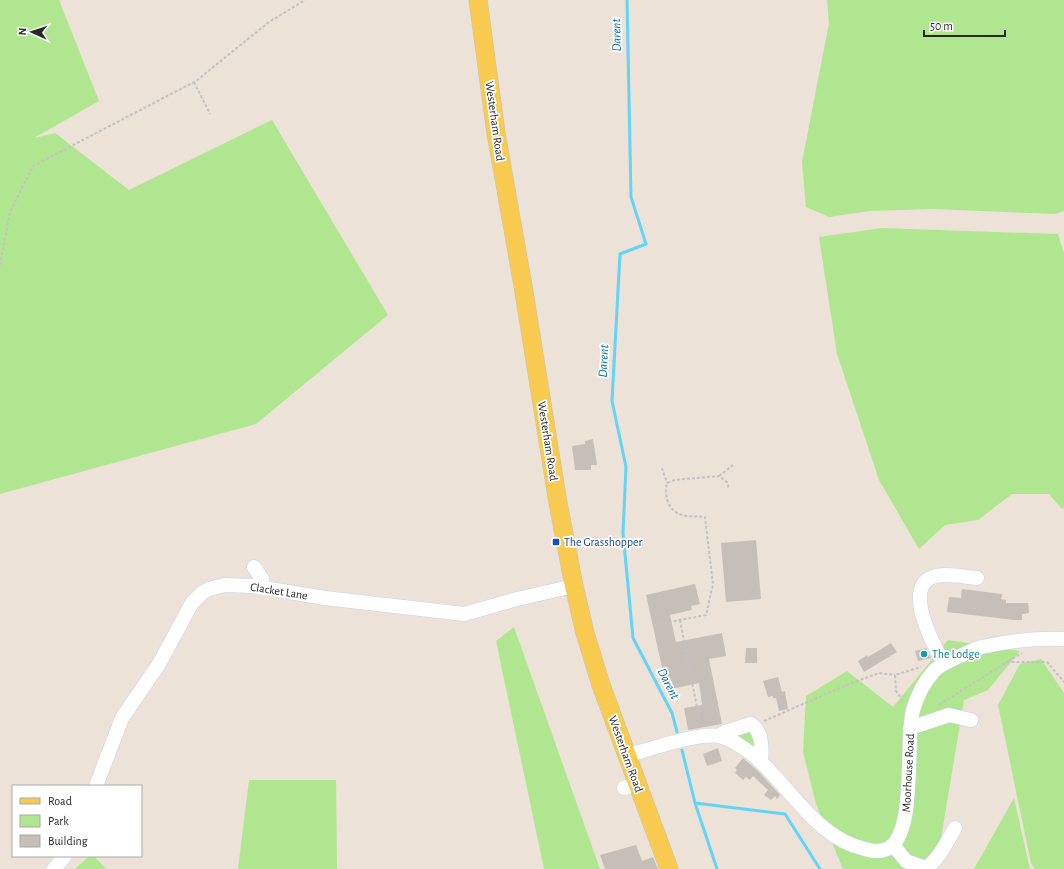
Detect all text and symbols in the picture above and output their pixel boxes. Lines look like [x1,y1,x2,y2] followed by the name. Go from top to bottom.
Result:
[12,12,52,52] north arrow
[924,12,1005,38] scale bar
[610,18,624,52] water label: Darent
[930,20,953,32] text: 50 m
[17,27,28,36] text: N
[483,80,507,162] street label: Westerham Road
[597,343,611,378] water label: Darent
[536,400,560,482] street label: Westerham Road
[564,536,643,548] place label: The Grasshopper
[551,537,561,547] marker: The Grasshopper
[249,581,309,601] street label: Clacket Lane
[932,648,980,660] place label: The Lodge
[919,649,929,659] marker: The Lodge
[655,666,682,702] water label: Darent
[607,714,645,794] street label: Westerham Road
[900,733,916,813] street label: Moorhouse Road
[12,785,142,857] legend
[48,795,72,807] text: Road
[48,815,69,827] text: Park
[48,835,88,847] text: Building

